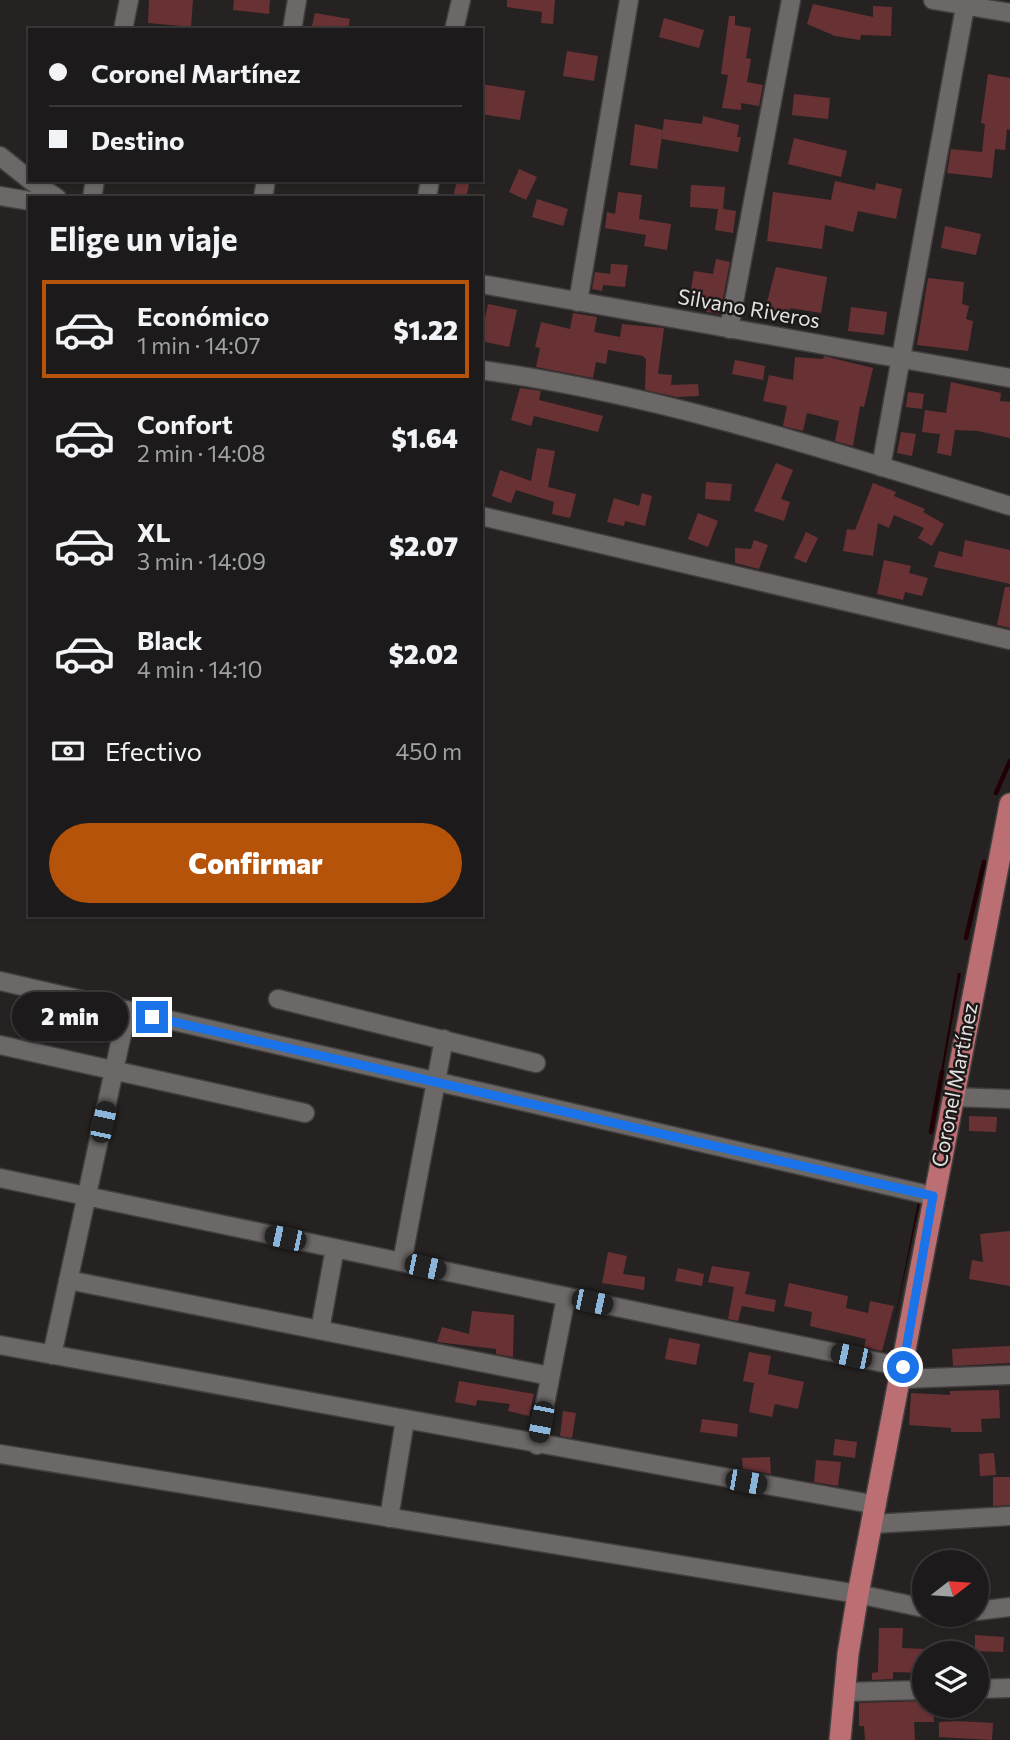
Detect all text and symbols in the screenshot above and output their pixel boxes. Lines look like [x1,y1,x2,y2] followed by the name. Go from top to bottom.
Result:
[91,57,301,88] text: Coronel Martínez
[91,124,185,155] text: Destino
[49,218,238,258] text: Elige un viaje
[676,283,822,332] street label: Silvano Riveros
[53,298,116,361] icon: car
[137,300,269,331] text: Económico
[393,314,458,345] text: $1.22
[137,331,261,359] text: 1 min · 14:07
[53,406,116,469] icon: car
[137,408,233,439] text: Confort
[391,422,458,453] text: $1.64
[137,439,266,467] text: 2 min · 14:08
[53,514,116,577] icon: car
[137,516,171,547] text: XL
[389,530,458,561] text: $2.07
[137,547,266,575] text: 3 min · 14:09
[53,622,116,685] icon: car
[137,624,203,655] text: Black
[389,638,458,669] text: $2.02
[137,655,263,683] text: 4 min · 14:10
[49,732,87,770] icon: cash
[105,735,202,766] text: Efectivo
[396,737,462,765] text: 450 m
[49,823,462,903] button: Confirmar
[12,992,128,1042] callout: 2 min
[925,1000,982,1169] street label: Coronel Martínez
[136,1001,168,1033] route end
[41,1002,99,1030] text: 2 min
[89,1099,118,1145] car
[263,1223,308,1253] car
[403,1252,448,1282] car
[570,1287,615,1317] car
[829,1341,874,1371] car
[887,1351,919,1383] route start
[527,1399,556,1445] car
[724,1468,769,1496] car
[912,1550,989,1628] north arrow
[912,1550,989,1718] map controls
[912,1641,989,1718] button: layers

